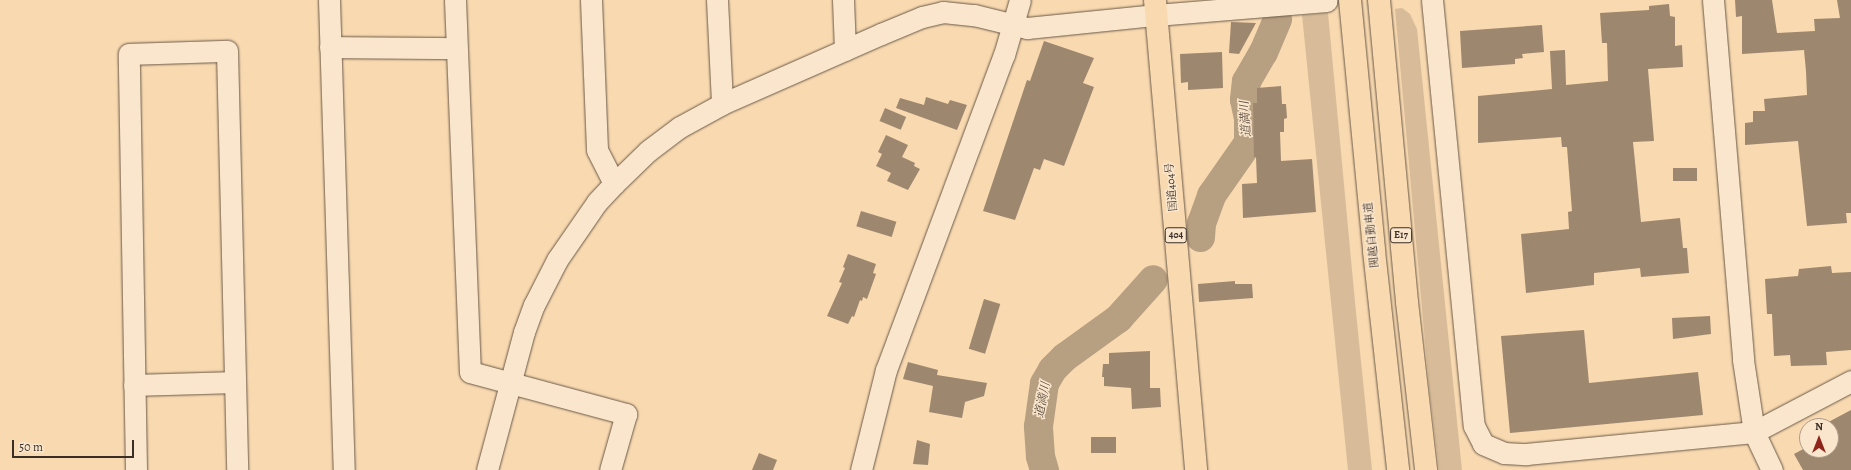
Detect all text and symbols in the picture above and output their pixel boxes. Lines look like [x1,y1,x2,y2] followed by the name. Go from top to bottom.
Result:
[1238,101,1254,137] water label: 道満川
[1163,162,1181,212] street label: 国道404号
[1362,201,1382,269] street label: 関越自動車道
[1164,227,1188,243] road number: 404
[1390,227,1412,243] road number: E17
[1032,381,1054,419] water label: 道満川
[1799,418,1839,458] north arrow
[1815,419,1823,434] text: N
[14,432,136,458] scale bar
[19,439,43,455] text: 50 m

